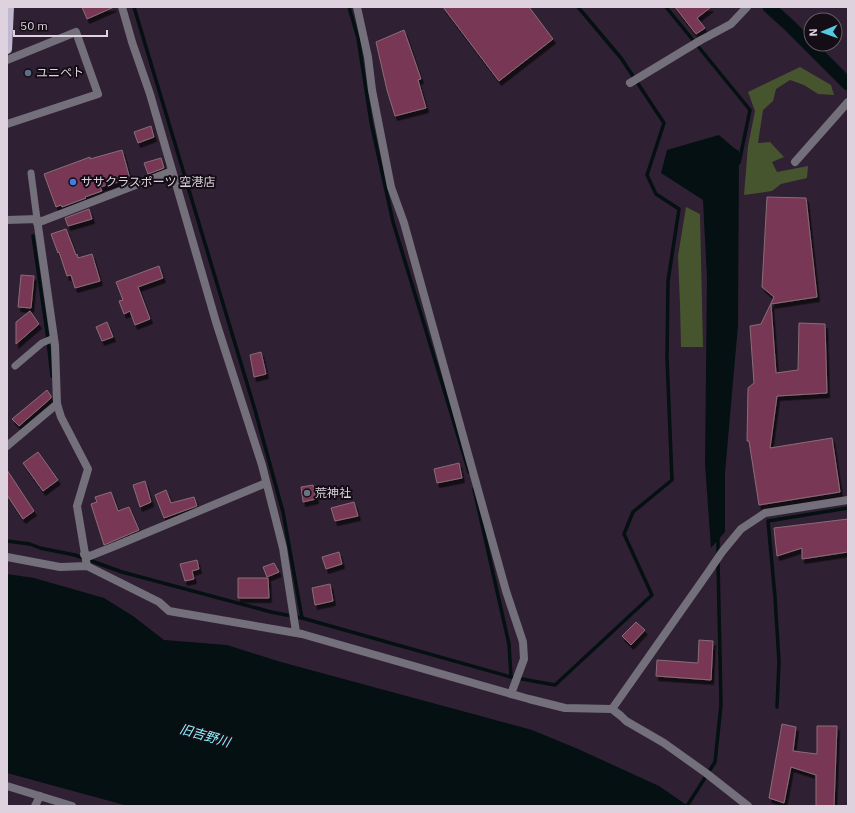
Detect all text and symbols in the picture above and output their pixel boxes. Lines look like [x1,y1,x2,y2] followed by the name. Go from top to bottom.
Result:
[14,12,107,38] scale bar
[803,12,843,52] north arrow
[20,18,48,33] text: 50 m
[806,28,820,37] text: N
[36,65,84,80] place label: ユニペト
[23,68,33,78] marker: ユニペト
[81,174,215,189] place label: ササクラスポーツ 空港店
[68,177,78,187] marker: ササクラスポーツ 空港店
[315,485,351,500] place label: 荒神社
[302,488,312,498] marker: 荒神社
[178,720,234,751] water label: 旧吉野川

